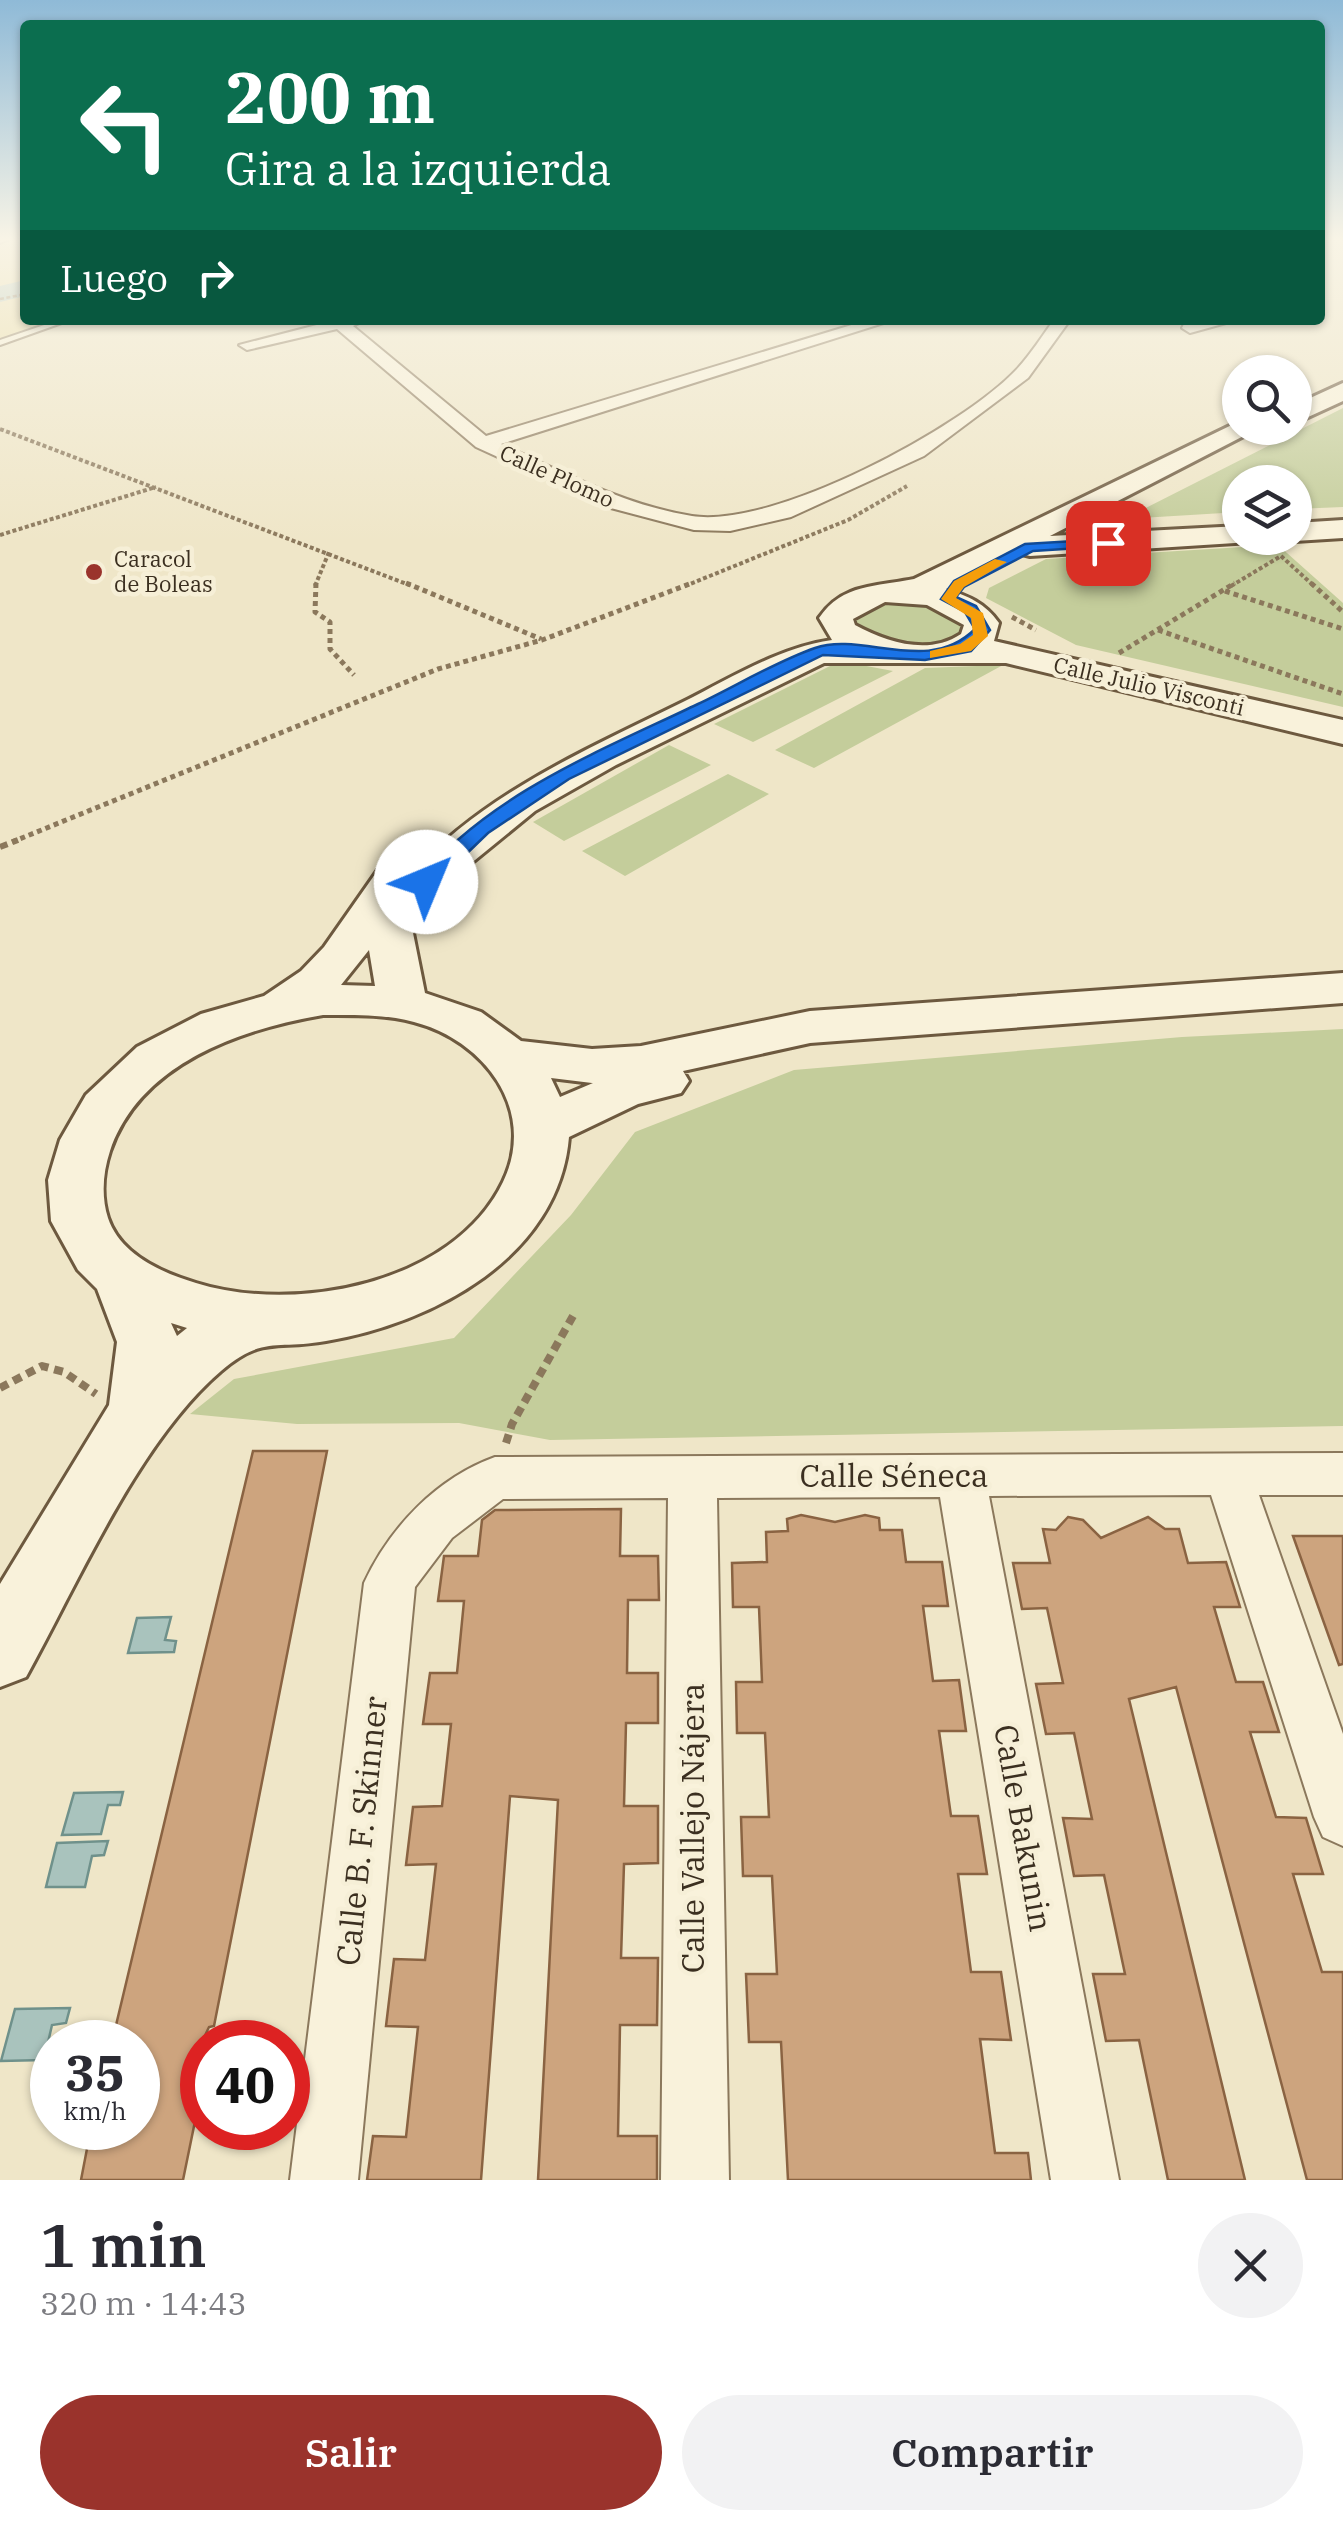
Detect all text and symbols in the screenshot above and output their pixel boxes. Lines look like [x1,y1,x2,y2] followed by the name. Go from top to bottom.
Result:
[225,51,435,142] text: 200 m
[60,60,190,190] icon: left
[225,139,612,197] text: Gira a la izquierda
[188,250,243,305] icon: right
[60,253,168,302] text: Luego
[1222,355,1312,555] map controls
[1222,355,1312,445] button: search
[495,437,619,514] street label: Calle Plomo
[1222,465,1312,555] button: layers
[1066,501,1151,586] pin
[1081,516,1136,571] icon: arrive
[114,544,213,598] place label: Caracol de Boleas
[83,561,105,583] marker: Caracol de Boleas
[1051,649,1247,722] street label: Calle Julio Visconti
[374,830,478,934] position arrow
[799,1454,989,1496] street label: Calle Séneca
[671,1683,713,1973] street label: Calle Vallejo Nájera
[326,1694,396,1968] street label: Calle B. F. Skinner
[985,1721,1063,1935] street label: Calle Bakunin
[180,2020,310,2150] speed limit sign: 40
[65,2040,125,2105] text: 35
[63,2094,127,2127] text: km/h
[40,2205,207,2284] text: 1 min
[1198,2213,1303,2318] button: close
[40,2282,247,2324] text: 320 m · 14:43
[40,2395,662,2510] button: Salir
[682,2395,1303,2510] button: Compartir

